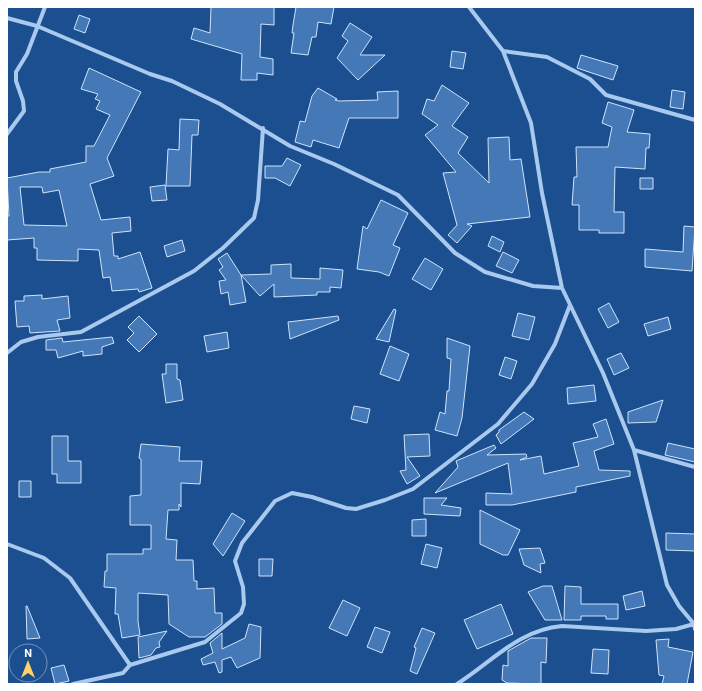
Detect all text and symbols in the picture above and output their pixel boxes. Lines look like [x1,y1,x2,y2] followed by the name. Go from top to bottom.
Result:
[8,643,48,683] north arrow
[24,647,32,660] text: N

